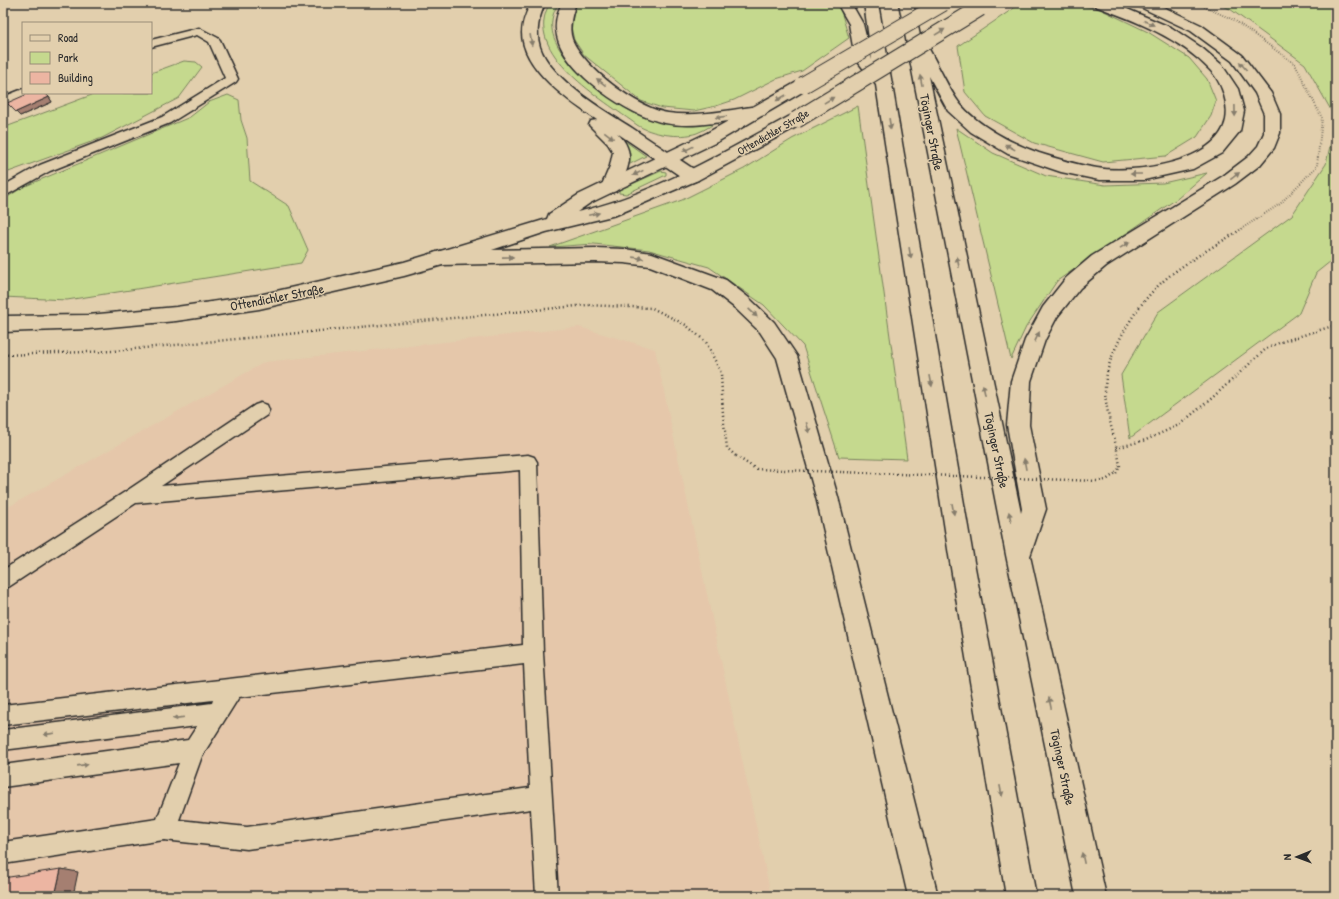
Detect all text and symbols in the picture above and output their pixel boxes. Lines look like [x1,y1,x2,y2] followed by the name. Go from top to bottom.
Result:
[1143,20,1154,26] one-way arrow
[22,22,152,94] legend
[935,28,945,36] one-way arrow
[58,29,78,46] text: Road
[528,34,534,46] one-way arrow
[58,49,78,66] text: Park
[1239,61,1248,71] one-way arrow
[58,69,93,86] text: Building
[918,74,924,86] one-way arrow
[596,78,607,86] one-way arrow
[916,92,948,172] street label: Töginger Straße
[775,95,787,102] one-way arrow
[823,96,835,103] one-way arrow
[1232,105,1238,118] one-way arrow
[735,106,812,158] street label: Ottendichler Straße
[715,113,727,120] one-way arrow
[888,118,894,131] one-way arrow
[603,131,614,139] one-way arrow
[1004,144,1016,151] one-way arrow
[682,146,693,152] one-way arrow
[633,170,644,176] one-way arrow
[1129,171,1142,177] one-way arrow
[1229,172,1240,180] one-way arrow
[588,211,601,217] one-way arrow
[1120,241,1130,249] one-way arrow
[907,247,913,259] one-way arrow
[502,254,515,260] one-way arrow
[632,255,644,261] one-way arrow
[955,256,961,269] one-way arrow
[229,279,325,315] street label: Ottendichler Straße
[748,309,758,318] one-way arrow
[1034,331,1040,343] one-way arrow
[928,375,934,387] one-way arrow
[981,384,987,396] one-way arrow
[980,410,1014,490] street label: Töginger Straße
[805,422,811,435] one-way arrow
[1022,458,1028,470] one-way arrow
[950,503,956,516] one-way arrow
[1007,511,1013,523] one-way arrow
[1046,697,1052,709] one-way arrow
[172,715,184,721] one-way arrow
[1046,727,1080,807] street label: Töginger Straße
[43,731,55,738] one-way arrow
[77,762,89,768] one-way arrow
[998,785,1004,797] one-way arrow
[1277,837,1317,877] north arrow
[1079,852,1085,864] one-way arrow
[1280,854,1294,860] text: N

